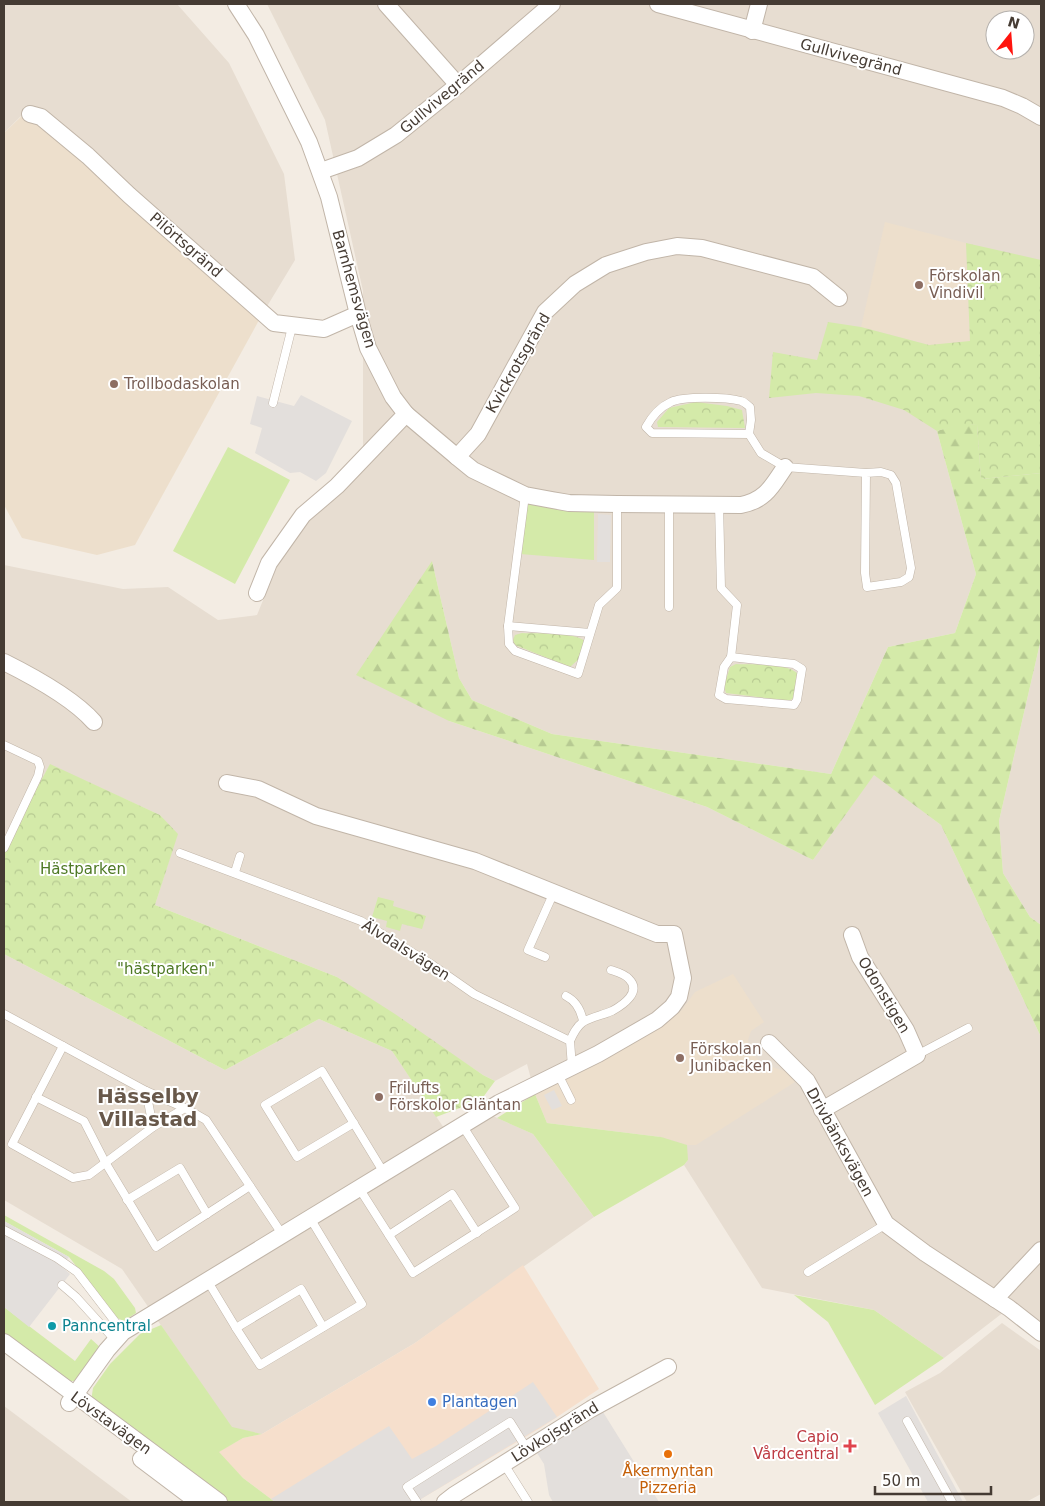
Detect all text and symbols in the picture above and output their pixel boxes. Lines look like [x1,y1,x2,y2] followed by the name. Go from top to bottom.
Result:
[985,10,1035,60] north arrow
[1006,13,1022,32] text: N
[798,35,904,79] street label: Gullvivegränd
[396,57,488,137] street label: Gullvivegränd
[146,209,226,281] street label: Pilörtsgränd
[328,228,380,350] street label: Barnhemsvägen
[929,267,1000,302] place label: Förskolan Vindivil
[913,279,925,291] marker: Förskolan Vindivil
[482,310,554,416] street label: Kvickrotsgränd
[123,375,240,393] place label: Trollbodaskolan
[108,378,120,390] marker: Trollbodaskolan
[40,860,126,878] park label: Hästparken
[359,915,454,984] street label: Älvdalsvägen
[854,953,914,1037] street label: Odonstigen
[117,960,215,978] park label: "hästparken"
[689,1040,771,1075] place label: Förskolan Junibacken
[674,1052,686,1064] marker: Förskolan Junibacken
[389,1079,521,1114] place label: Frilufts Förskolor Gläntan
[97,1084,199,1131] district label: Hässelby Villastad
[803,1084,877,1200] street label: Drivbänksvägen
[373,1091,385,1103] marker: Frilufts Förskolor Gläntan
[62,1317,151,1335] place label: Panncentral
[46,1320,58,1332] marker: Panncentral
[67,1388,155,1458] street label: Lövstavägen
[442,1393,517,1411] place label: Plantagen
[426,1396,438,1408] marker: Plantagen
[508,1398,602,1466] street label: Lövkojsgränd
[753,1428,839,1463] place label: Capio Vårdcentral
[843,1439,857,1453] marker: Capio Vårdcentral
[662,1448,674,1460] marker: Åkermyntan Pizzeria
[622,1461,714,1497] place label: Åkermyntan Pizzeria
[875,1464,991,1496] scale bar
[882,1472,920,1490] text: 50 m

